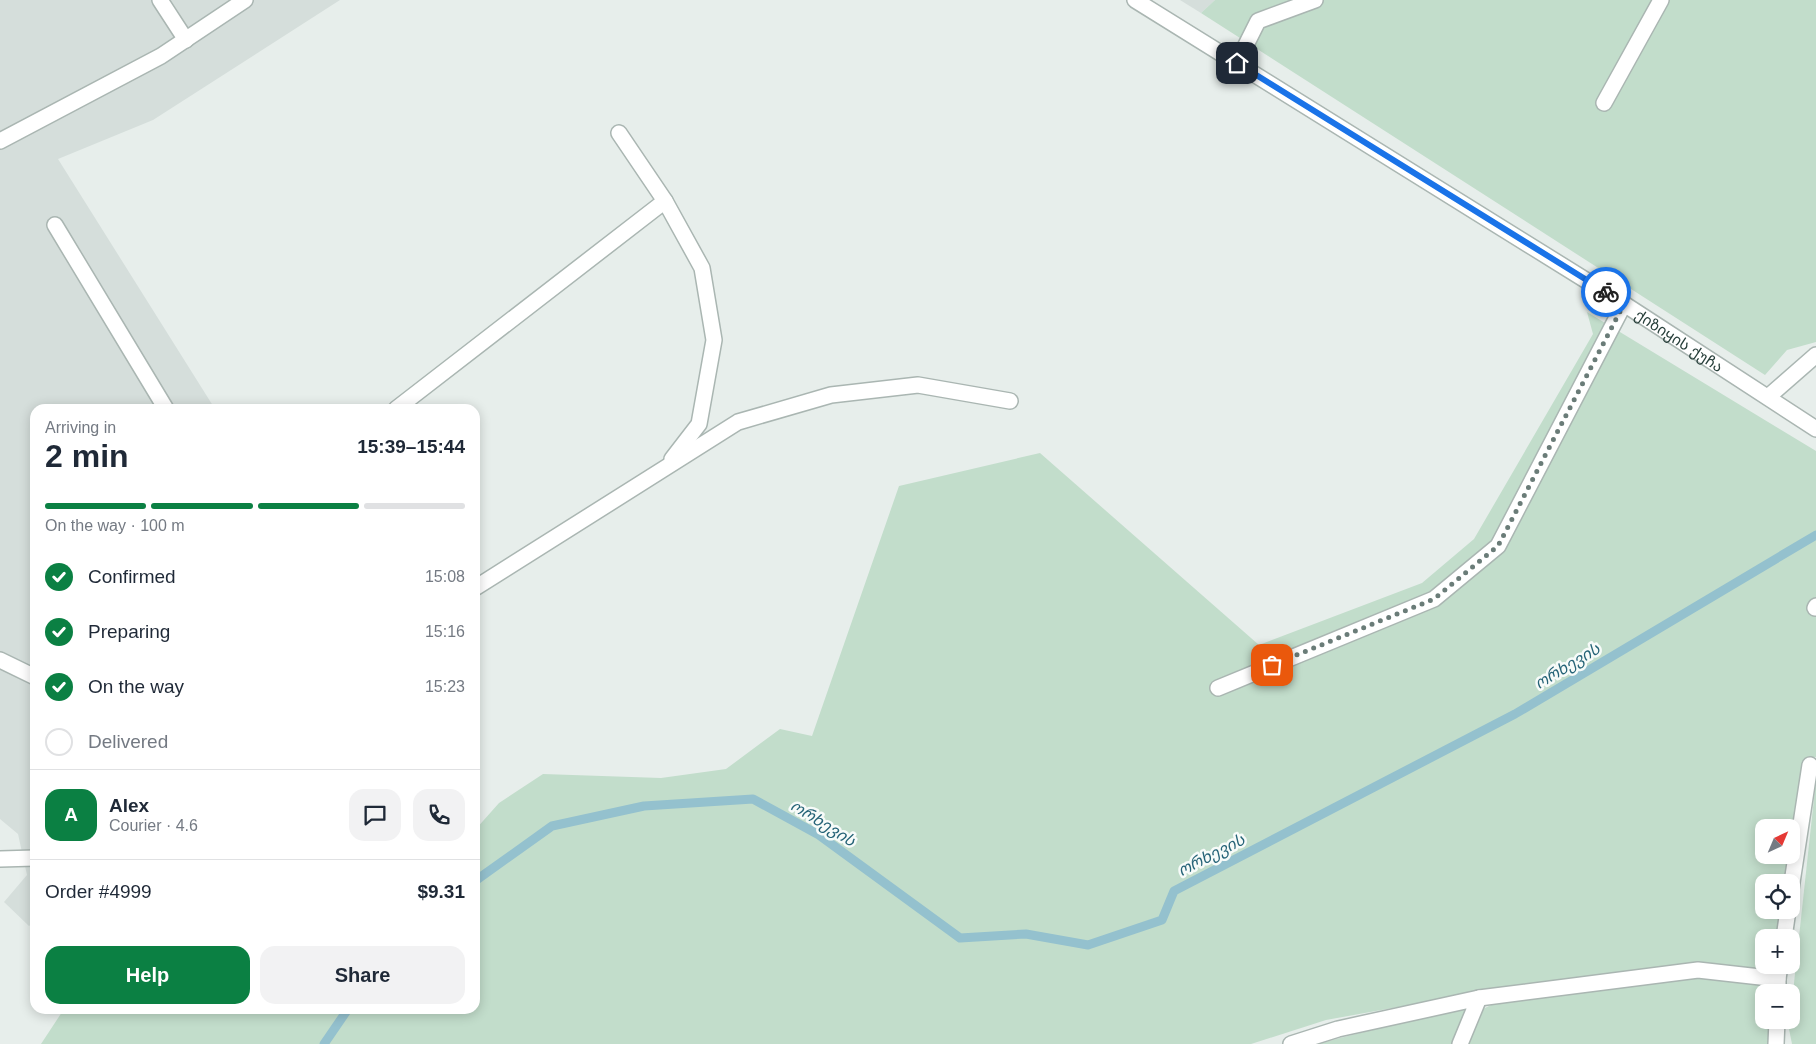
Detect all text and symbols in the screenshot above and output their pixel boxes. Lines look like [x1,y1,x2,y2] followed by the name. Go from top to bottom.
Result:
[1216,42,1258,84] pin
[1223,49,1251,77] icon: home
[1581,267,1631,317] courier
[1592,278,1620,306] icon: bike
[1632,305,1726,375] street label: ქიზიყის ქუჩა
[45,419,116,436] text: Arriving in
[357,436,465,457] text: 15:39–15:44
[45,438,129,474] text: 2 min
[45,517,185,534] text: On the way · 100 m
[45,563,73,591] icon: check
[88,566,176,587] text: Confirmed
[425,568,465,585] text: 15:08
[45,618,73,646] icon: check
[88,621,170,642] text: Preparing
[425,623,465,640] text: 15:16
[1531,640,1603,693] water label: ორხევის
[1251,644,1293,686] pin
[1258,651,1286,679] icon: bag
[45,673,73,701] icon: check
[88,676,184,697] text: On the way
[425,678,465,695] text: 15:23
[88,731,168,752] text: Delivered
[349,789,401,841] button: chat
[413,789,465,841] button: phone
[109,795,149,816] text: Alex
[787,797,859,850] water label: ორხევის
[64,804,78,825] text: A
[109,817,198,834] text: Courier · 4.6
[1755,819,1800,864] north arrow
[1755,819,1800,1029] map controls
[1175,831,1248,880] water label: ორხევის
[1755,874,1800,919] button: locate
[45,881,152,902] text: Order #4999
[417,881,465,902] text: $9.31
[1755,929,1800,974] button: +
[45,946,250,1004] button: Help
[260,946,465,1004] button: Share
[1755,984,1800,1029] button: −

